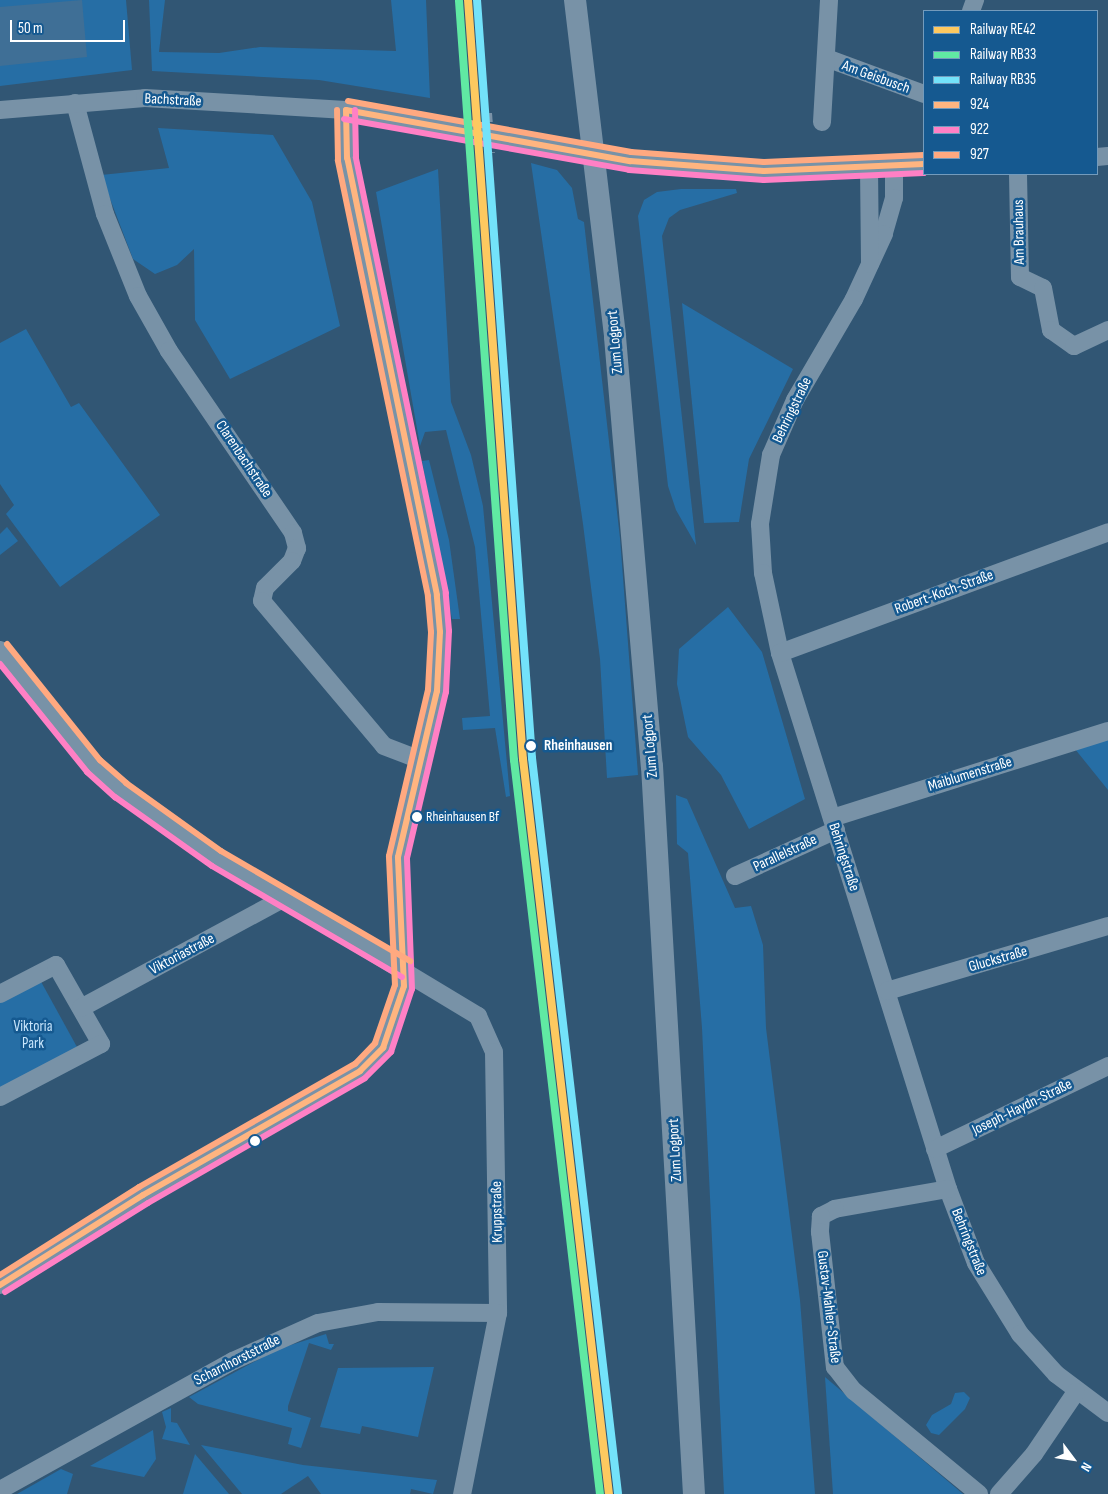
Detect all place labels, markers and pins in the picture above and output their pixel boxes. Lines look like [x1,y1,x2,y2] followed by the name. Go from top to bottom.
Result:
[522,737,540,755] marker: Rheinhausen
[544,737,612,755] place label: Rheinhausen
[426,809,499,825] place label: Rheinhausen Bf
[412,812,422,822] marker: Rheinhausen Bf
[250,1136,260,1146] unlabelled marker

